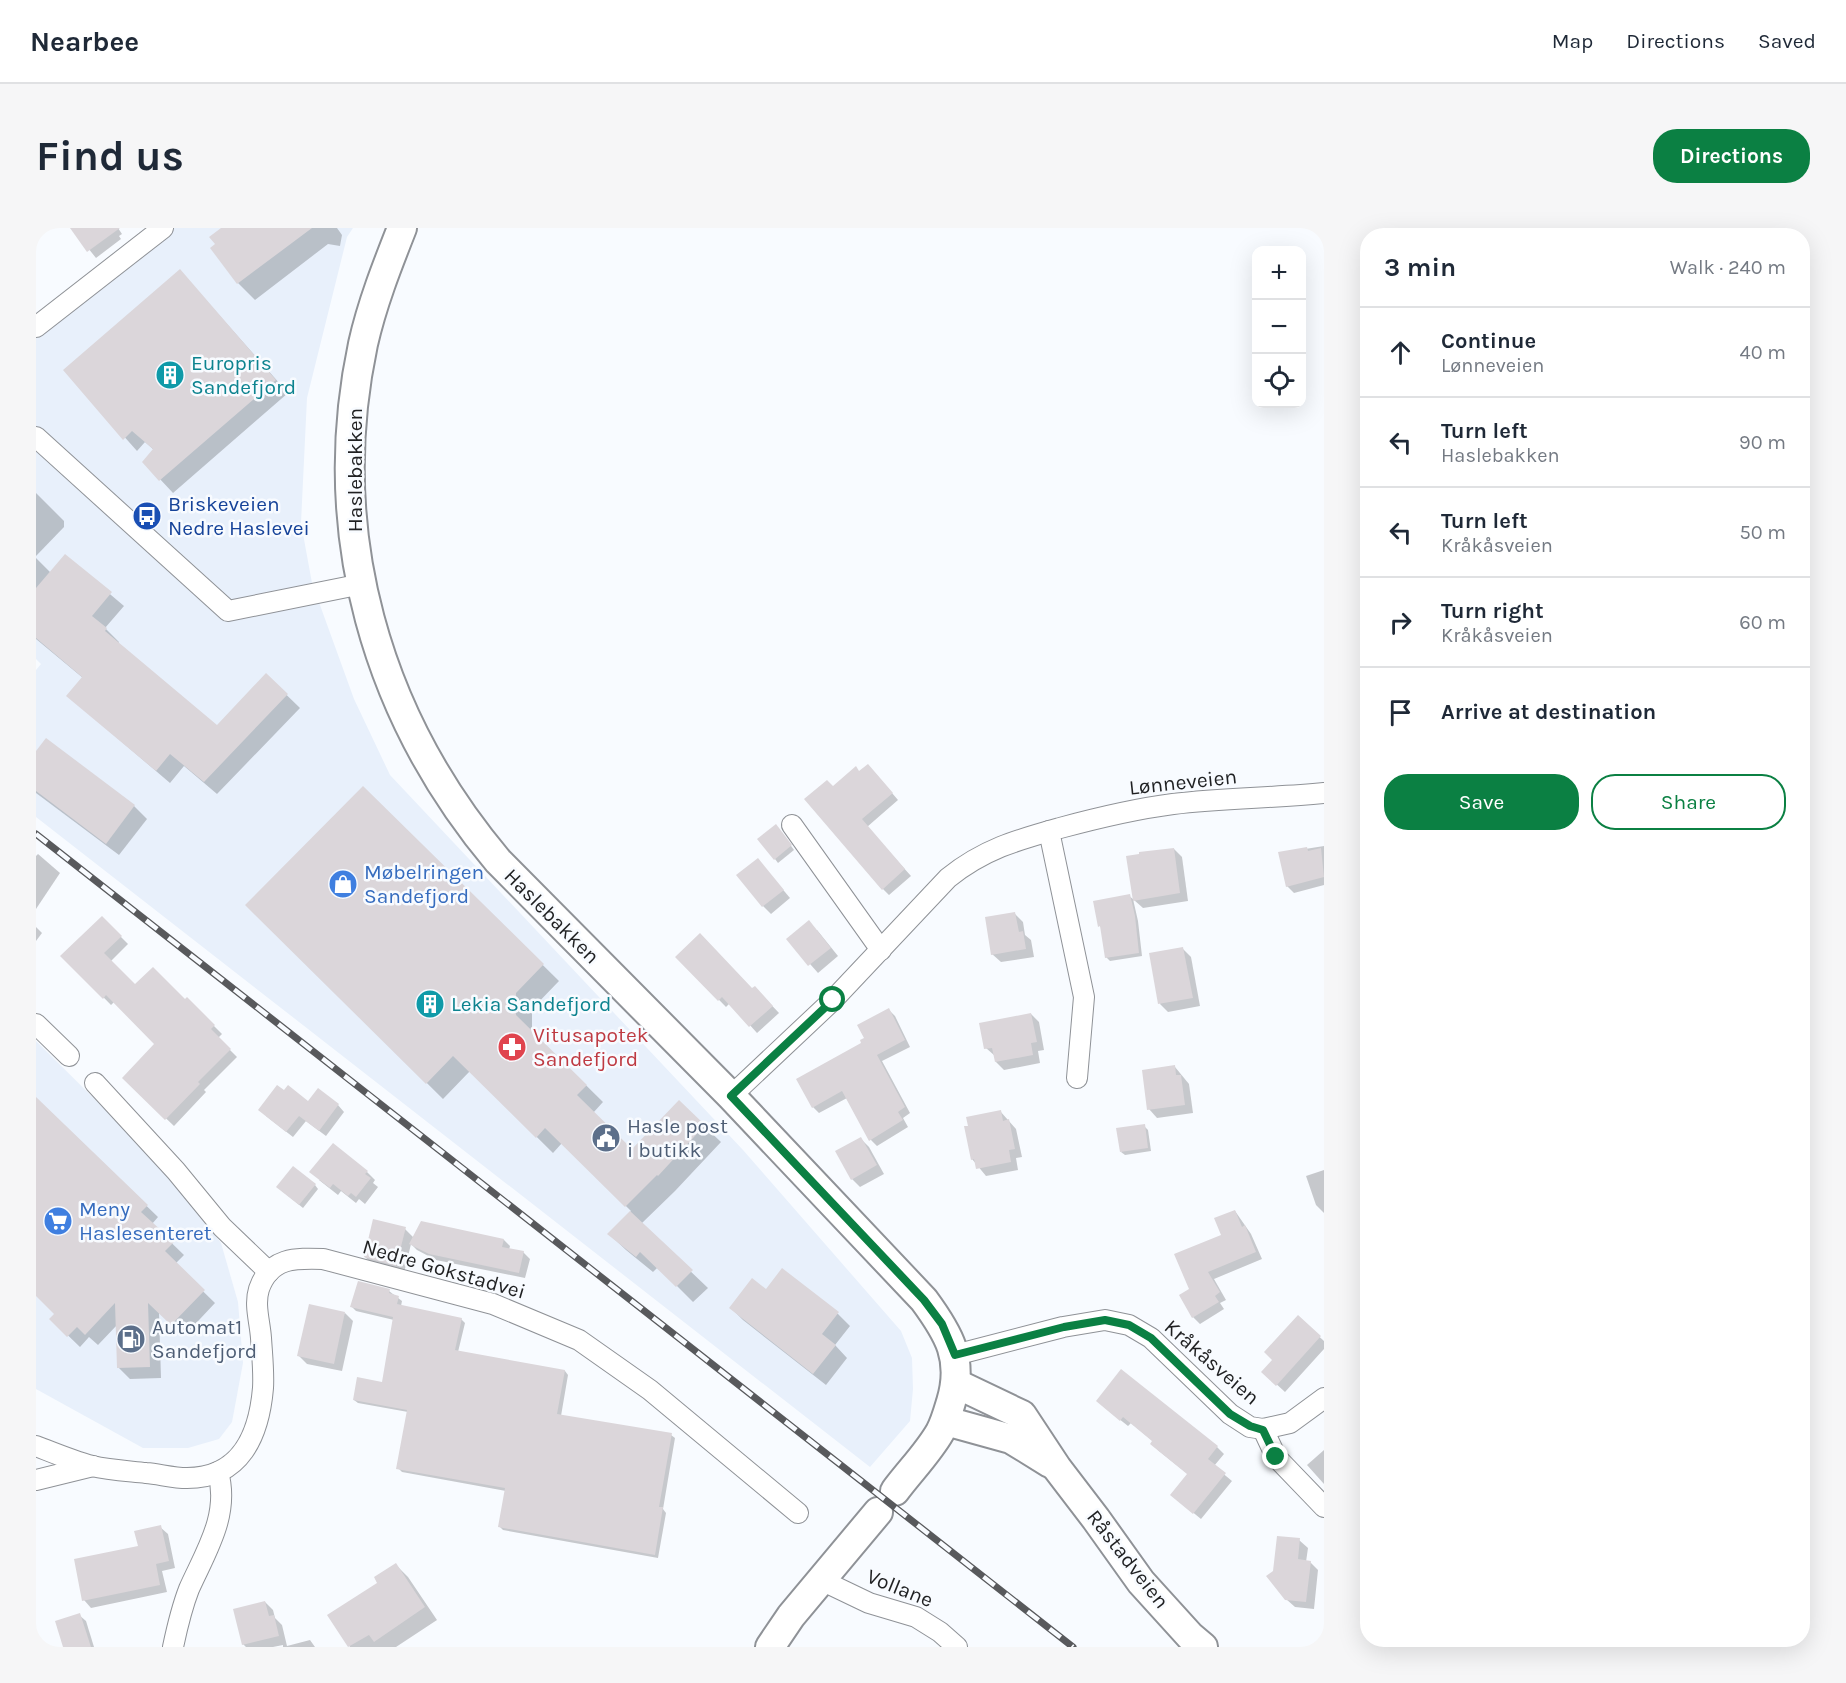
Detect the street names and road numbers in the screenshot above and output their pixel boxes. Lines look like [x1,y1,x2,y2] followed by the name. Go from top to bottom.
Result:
[343,408,367,532] street label: Haslebakken
[1128,764,1238,800] street label: Lønneveien
[500,864,604,968] street label: Haslebakken
[360,1234,528,1304] street label: Nedre Gokstadvei
[1160,1314,1264,1410] street label: Kråkåsveien
[1082,1505,1174,1613] street label: Råstadveien
[863,1564,937,1612] street label: Vollane

